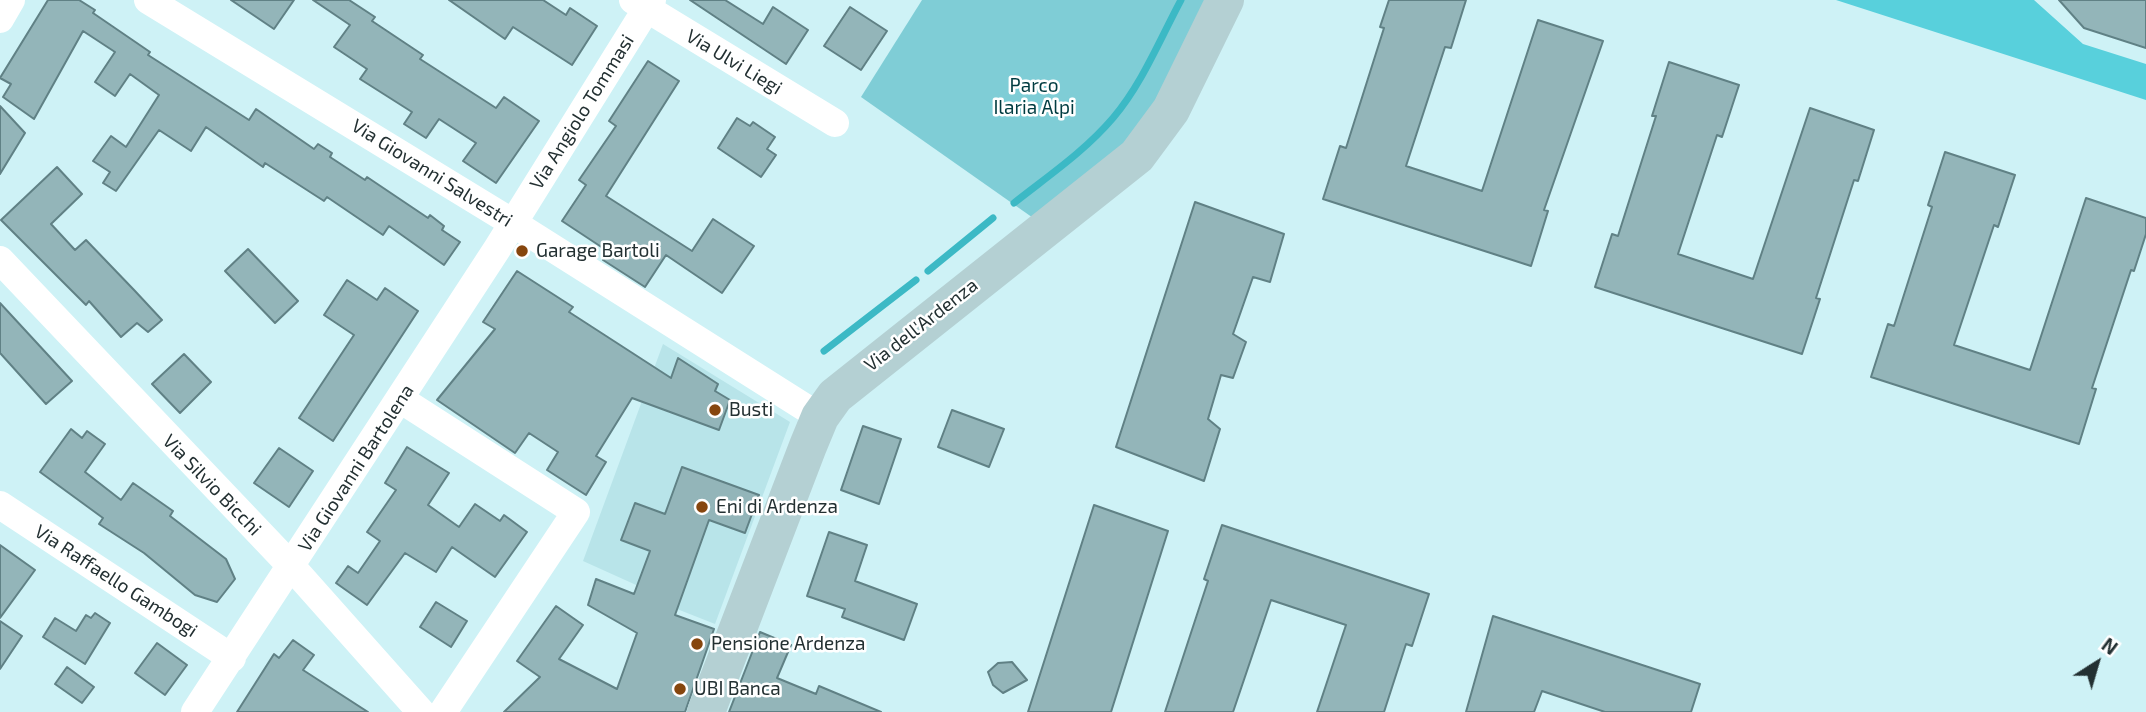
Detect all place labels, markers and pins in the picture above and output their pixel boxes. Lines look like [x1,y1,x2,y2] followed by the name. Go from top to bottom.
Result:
[536,240,660,262] place label: Garage Bartoli
[514,243,530,259] marker: Garage Bartoli
[729,399,773,421] place label: Busti
[707,402,723,418] marker: Busti
[716,496,838,518] place label: Eni di Ardenza
[694,499,710,515] marker: Eni di Ardenza
[711,633,865,655] place label: Pensione Ardenza
[689,636,705,652] marker: Pensione Ardenza
[694,678,781,700] place label: UBI Banca
[672,681,688,697] marker: UBI Banca

